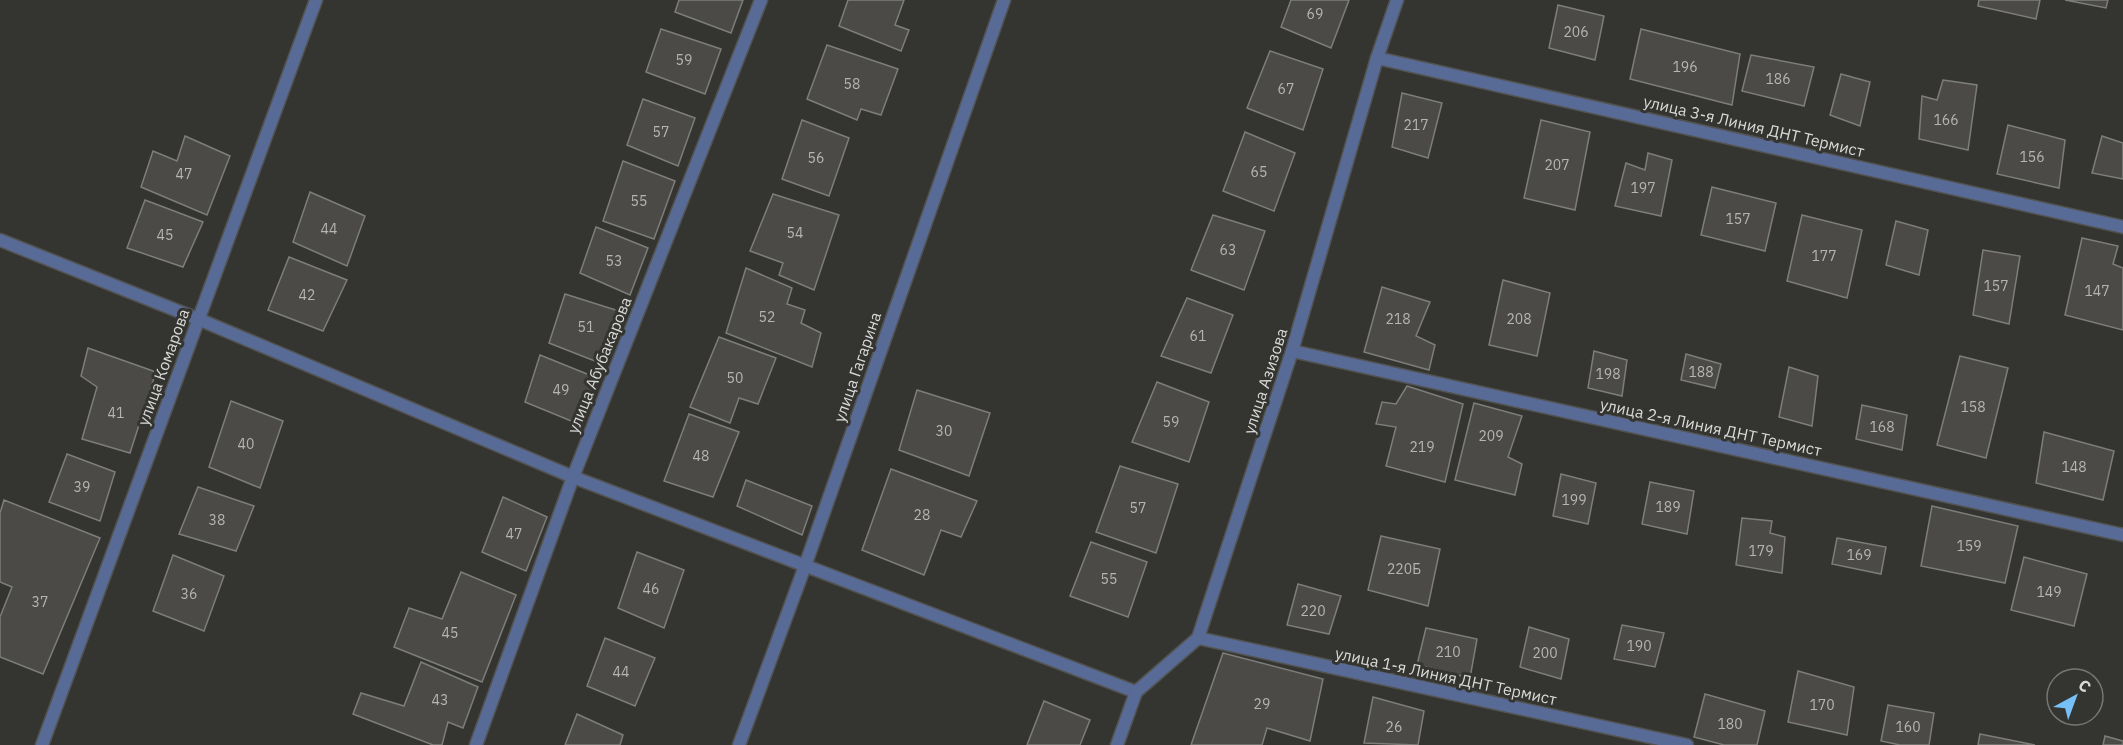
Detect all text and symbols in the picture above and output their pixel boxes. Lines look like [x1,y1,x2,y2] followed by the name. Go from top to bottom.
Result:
[1307,5,1323,23] house number: 69
[1563,23,1589,41] house number: 206
[676,51,692,69] house number: 59
[1672,58,1698,76] house number: 196
[1765,70,1791,88] house number: 186
[844,75,860,93] house number: 58
[1278,80,1294,98] house number: 67
[1642,91,1867,161] street label: улица 3-я Линия ДНТ Термист
[1933,111,1959,129] house number: 166
[1403,116,1429,134] house number: 217
[653,123,669,141] house number: 57
[2019,148,2045,166] house number: 156
[808,149,824,167] house number: 56
[1544,156,1570,174] house number: 207
[1251,163,1267,181] house number: 65
[176,165,192,183] house number: 47
[1630,179,1656,197] house number: 197
[631,192,647,210] house number: 55
[1725,210,1751,228] house number: 157
[321,220,337,238] house number: 44
[787,224,803,242] house number: 54
[157,226,173,244] house number: 45
[1220,241,1236,259] house number: 63
[1811,247,1837,265] house number: 177
[606,252,622,270] house number: 53
[1983,277,2009,295] house number: 157
[2084,282,2110,300] house number: 147
[299,286,315,304] house number: 42
[562,293,636,436] street label: улица Абубакарова
[133,306,194,428] street label: улица Комарова
[759,308,775,326] house number: 52
[829,309,885,425] street label: улица Гагарина
[1385,310,1411,328] house number: 218
[1506,310,1532,328] house number: 208
[578,318,594,336] house number: 51
[1238,325,1292,436] street label: улица Азизова
[1190,327,1206,345] house number: 61
[1688,363,1714,381] house number: 188
[1595,365,1621,383] house number: 198
[727,369,743,387] house number: 50
[553,381,569,399] house number: 49
[1598,394,1824,460] street label: улица 2-я Линия ДНТ Термист
[1960,398,1986,416] house number: 158
[108,404,124,422] house number: 41
[1163,413,1179,431] house number: 59
[1869,418,1895,436] house number: 168
[936,422,952,440] house number: 30
[1478,427,1504,445] house number: 209
[238,435,254,453] house number: 40
[1409,438,1435,456] house number: 219
[693,447,709,465] house number: 48
[2061,458,2087,476] house number: 148
[74,478,90,496] house number: 39
[1561,491,1587,509] house number: 199
[1655,498,1681,516] house number: 189
[1130,499,1146,517] house number: 57
[914,506,930,524] house number: 28
[209,511,225,529] house number: 38
[506,525,522,543] house number: 47
[1956,537,1982,555] house number: 159
[1748,542,1774,560] house number: 179
[1846,546,1872,564] house number: 169
[1387,560,1421,578] house number: 220Б
[1101,570,1117,588] house number: 55
[643,580,659,598] house number: 46
[2036,583,2062,601] house number: 149
[181,585,197,603] house number: 36
[32,593,48,611] house number: 37
[1300,602,1326,620] house number: 220
[442,624,458,642] house number: 45
[1626,637,1652,655] house number: 190
[1333,643,1559,709] street label: улица 1-я Линия ДНТ Термист
[1435,643,1461,661] house number: 210
[1532,644,1558,662] house number: 200
[613,663,629,681] house number: 44
[2045,667,2105,727] north arrow
[2074,675,2095,697] text: С
[432,691,448,709] house number: 43
[1254,695,1270,713] house number: 29
[1809,696,1835,714] house number: 170
[1717,715,1743,733] house number: 180
[1386,718,1402,736] house number: 26
[1895,718,1921,736] house number: 160

